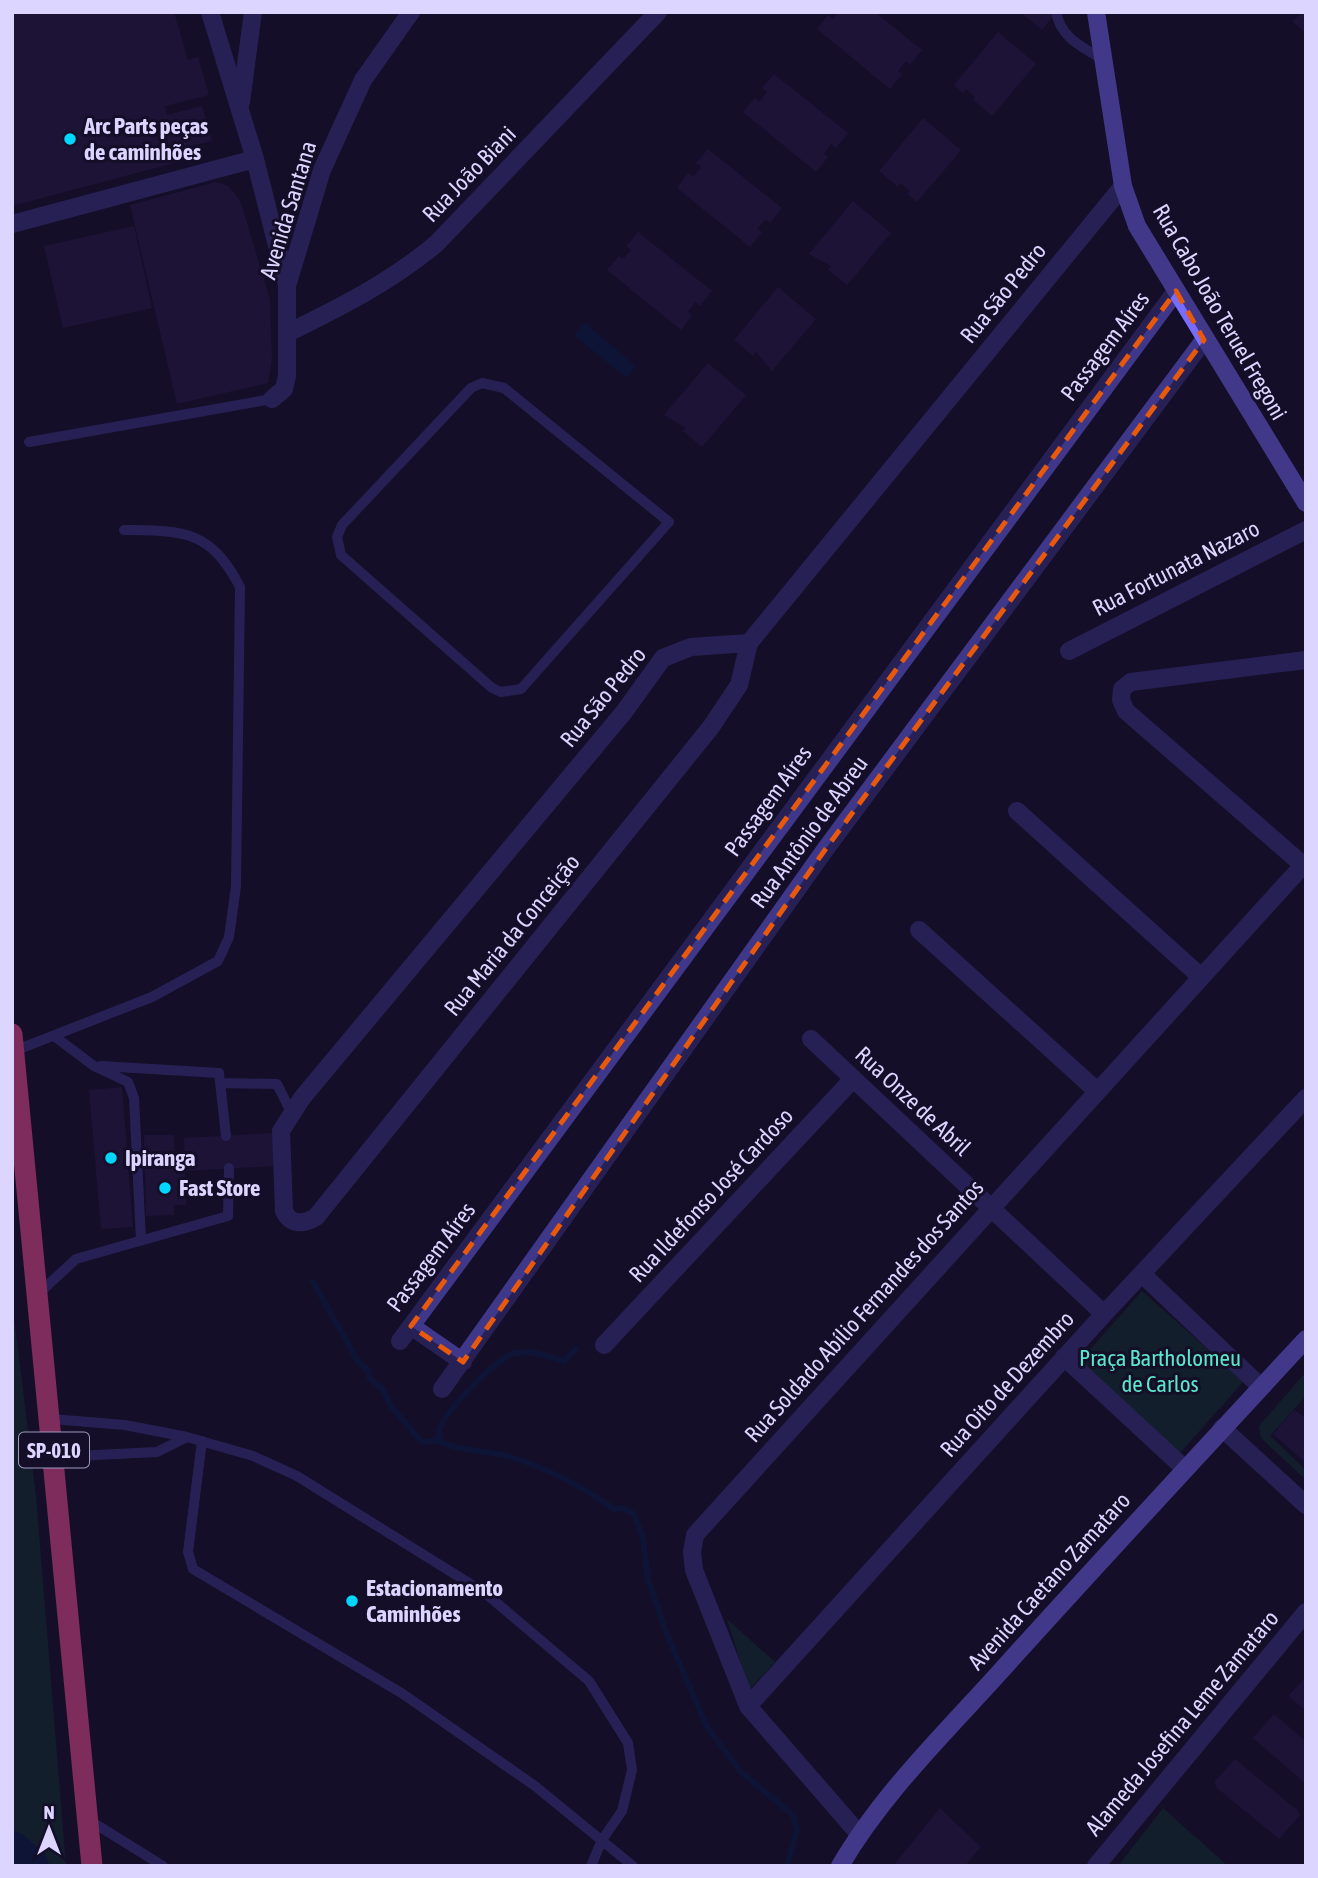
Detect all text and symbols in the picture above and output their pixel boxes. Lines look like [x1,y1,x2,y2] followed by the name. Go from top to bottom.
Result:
[83,113,208,165] place label: Arc Parts peças de caminhões
[417,121,521,227] street label: Rua João Biani
[62,131,78,147] marker: Arc Parts peças de caminhões
[255,138,321,282] street label: Avenida Santana
[1148,200,1292,424] street label: Rua Cabo João Teruel Fregoni
[955,238,1051,348] street label: Rua São Pedro
[1056,286,1154,406] street label: Passagem Aíres
[1088,515,1264,621] street label: Rua Fortunata Nazaro
[555,642,651,752] street label: Rua São Pedro
[719,741,817,861] street label: Passagem Aíres
[745,751,873,913] street label: Rua Antônio de Abreu
[439,849,585,1021] street label: Rua Maria da Conceição
[850,1041,976,1161] street label: Rua Onze de Abril
[624,1103,798,1287] street label: Rua Ildefonso José Cardoso
[125,1145,196,1171] place label: Ipiranga
[103,1150,119,1166] marker: Ipiranga
[179,1175,261,1201] place label: Fast Store
[739,1175,989,1447] street label: Rua Soldado Abílio Fernandes dos Santos
[157,1180,173,1196] marker: Fast Store
[382,1197,480,1317] street label: Passagem Aíres
[935,1306,1079,1462] street label: Rua Oito de Dezembro
[1079,1345,1241,1397] park label: Praça Bartholomeu de Carlos
[19,1432,89,1468] road number: SP-010
[963,1487,1135,1675] street label: Avenida Caetano Zamataro
[366,1575,503,1627] place label: Estacionamento Caminhões
[344,1593,360,1609] marker: Estacionamento Caminhões
[1080,1605,1284,1841] street label: Alameda Josefina Leme Zamataro
[14,1794,84,1864] north arrow
[43,1801,55,1823] text: N

